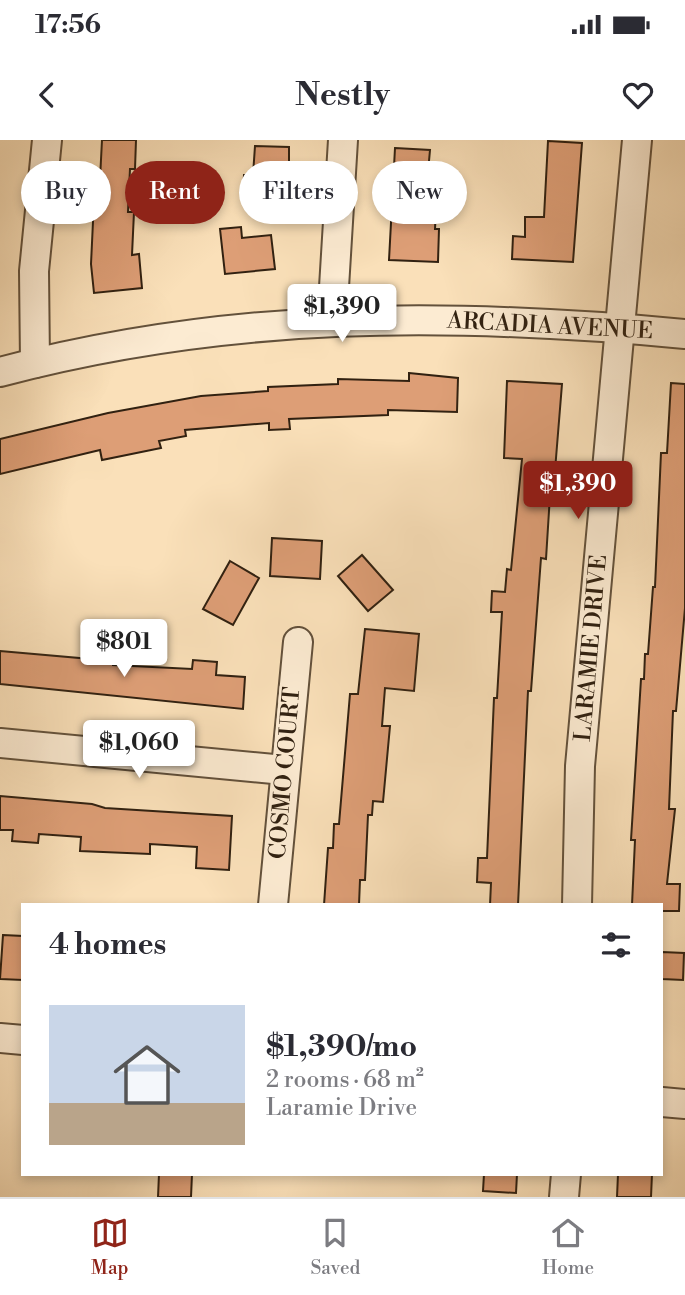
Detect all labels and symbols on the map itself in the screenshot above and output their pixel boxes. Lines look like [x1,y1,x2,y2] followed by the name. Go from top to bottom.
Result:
[285,284,399,344] pin: $1,390
[445,307,654,345] street label: ARCADIA AVENUE
[521,462,635,521] pin: $1,390
[569,553,613,743] street label: LARAMIE DRIVE
[83,620,165,679] pin: $801
[264,686,306,860] street label: COSMO COURT
[82,720,196,780] pin: $1,060

